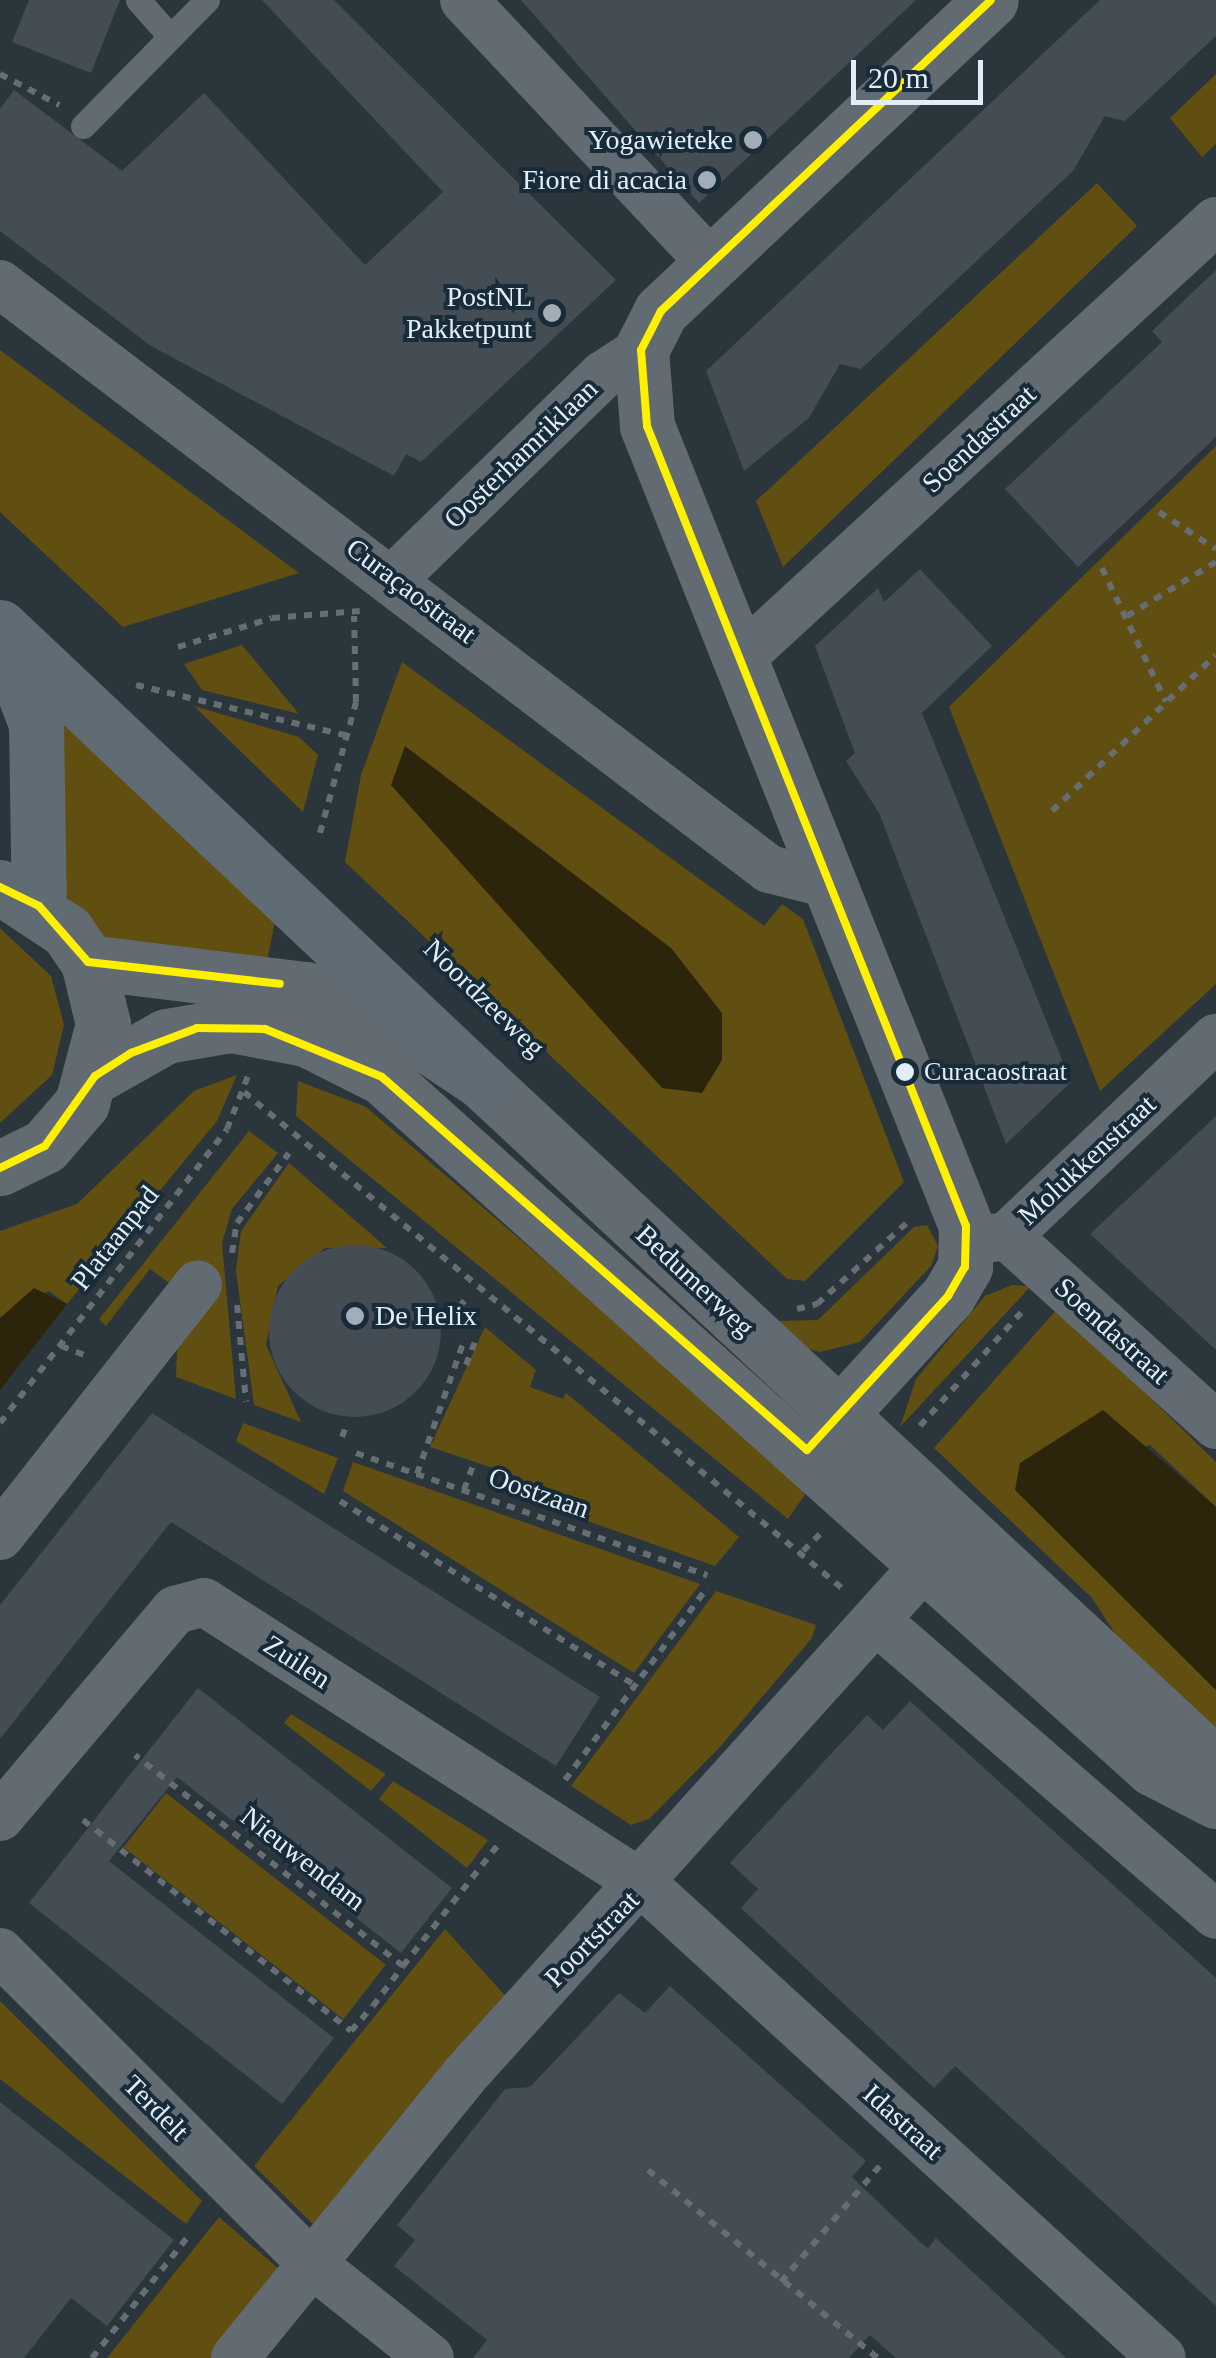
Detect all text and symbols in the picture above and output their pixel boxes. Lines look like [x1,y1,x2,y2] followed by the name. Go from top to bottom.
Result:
[856,40,988,102] scale bar
[868,61,929,94] text: 20 m
[588,123,733,157] place label: Yogawieteke
[742,129,764,151] marker: Yogawieteke
[522,163,687,197] place label: Fiore di acacia
[696,169,718,191] marker: Fiore di acacia
[406,280,532,346] place label: PostNL Pakketpunt
[541,302,563,324] marker: PostNL Pakketpunt
[437,372,605,536] street label: Oosterhamriklaan
[915,378,1043,500] street label: Soendastraat
[339,531,483,651] street label: Curaçaostraat
[416,932,552,1064] street label: Noordzeeweg
[924,1056,1067,1088] place label: Curacaostraat
[895,1062,915,1082] marker: Curacaostraat
[1011,1088,1163,1232] street label: Molukkenstraat
[64,1179,166,1297] street label: Plataanpad
[629,1218,761,1344] street label: Bedumerweg
[1048,1271,1176,1391] street label: Soendastraat
[375,1299,477,1333] place label: De Helix
[344,1305,366,1327] marker: De Helix
[484,1460,594,1526] street label: Oostzaan
[257,1628,337,1696] street label: Zuilen
[234,1800,372,1918] street label: Nieuwendam
[538,1884,646,1994] street label: Poortstraat
[116,2068,196,2148] street label: Terdelt
[856,2077,950,2167] street label: Idastraat

